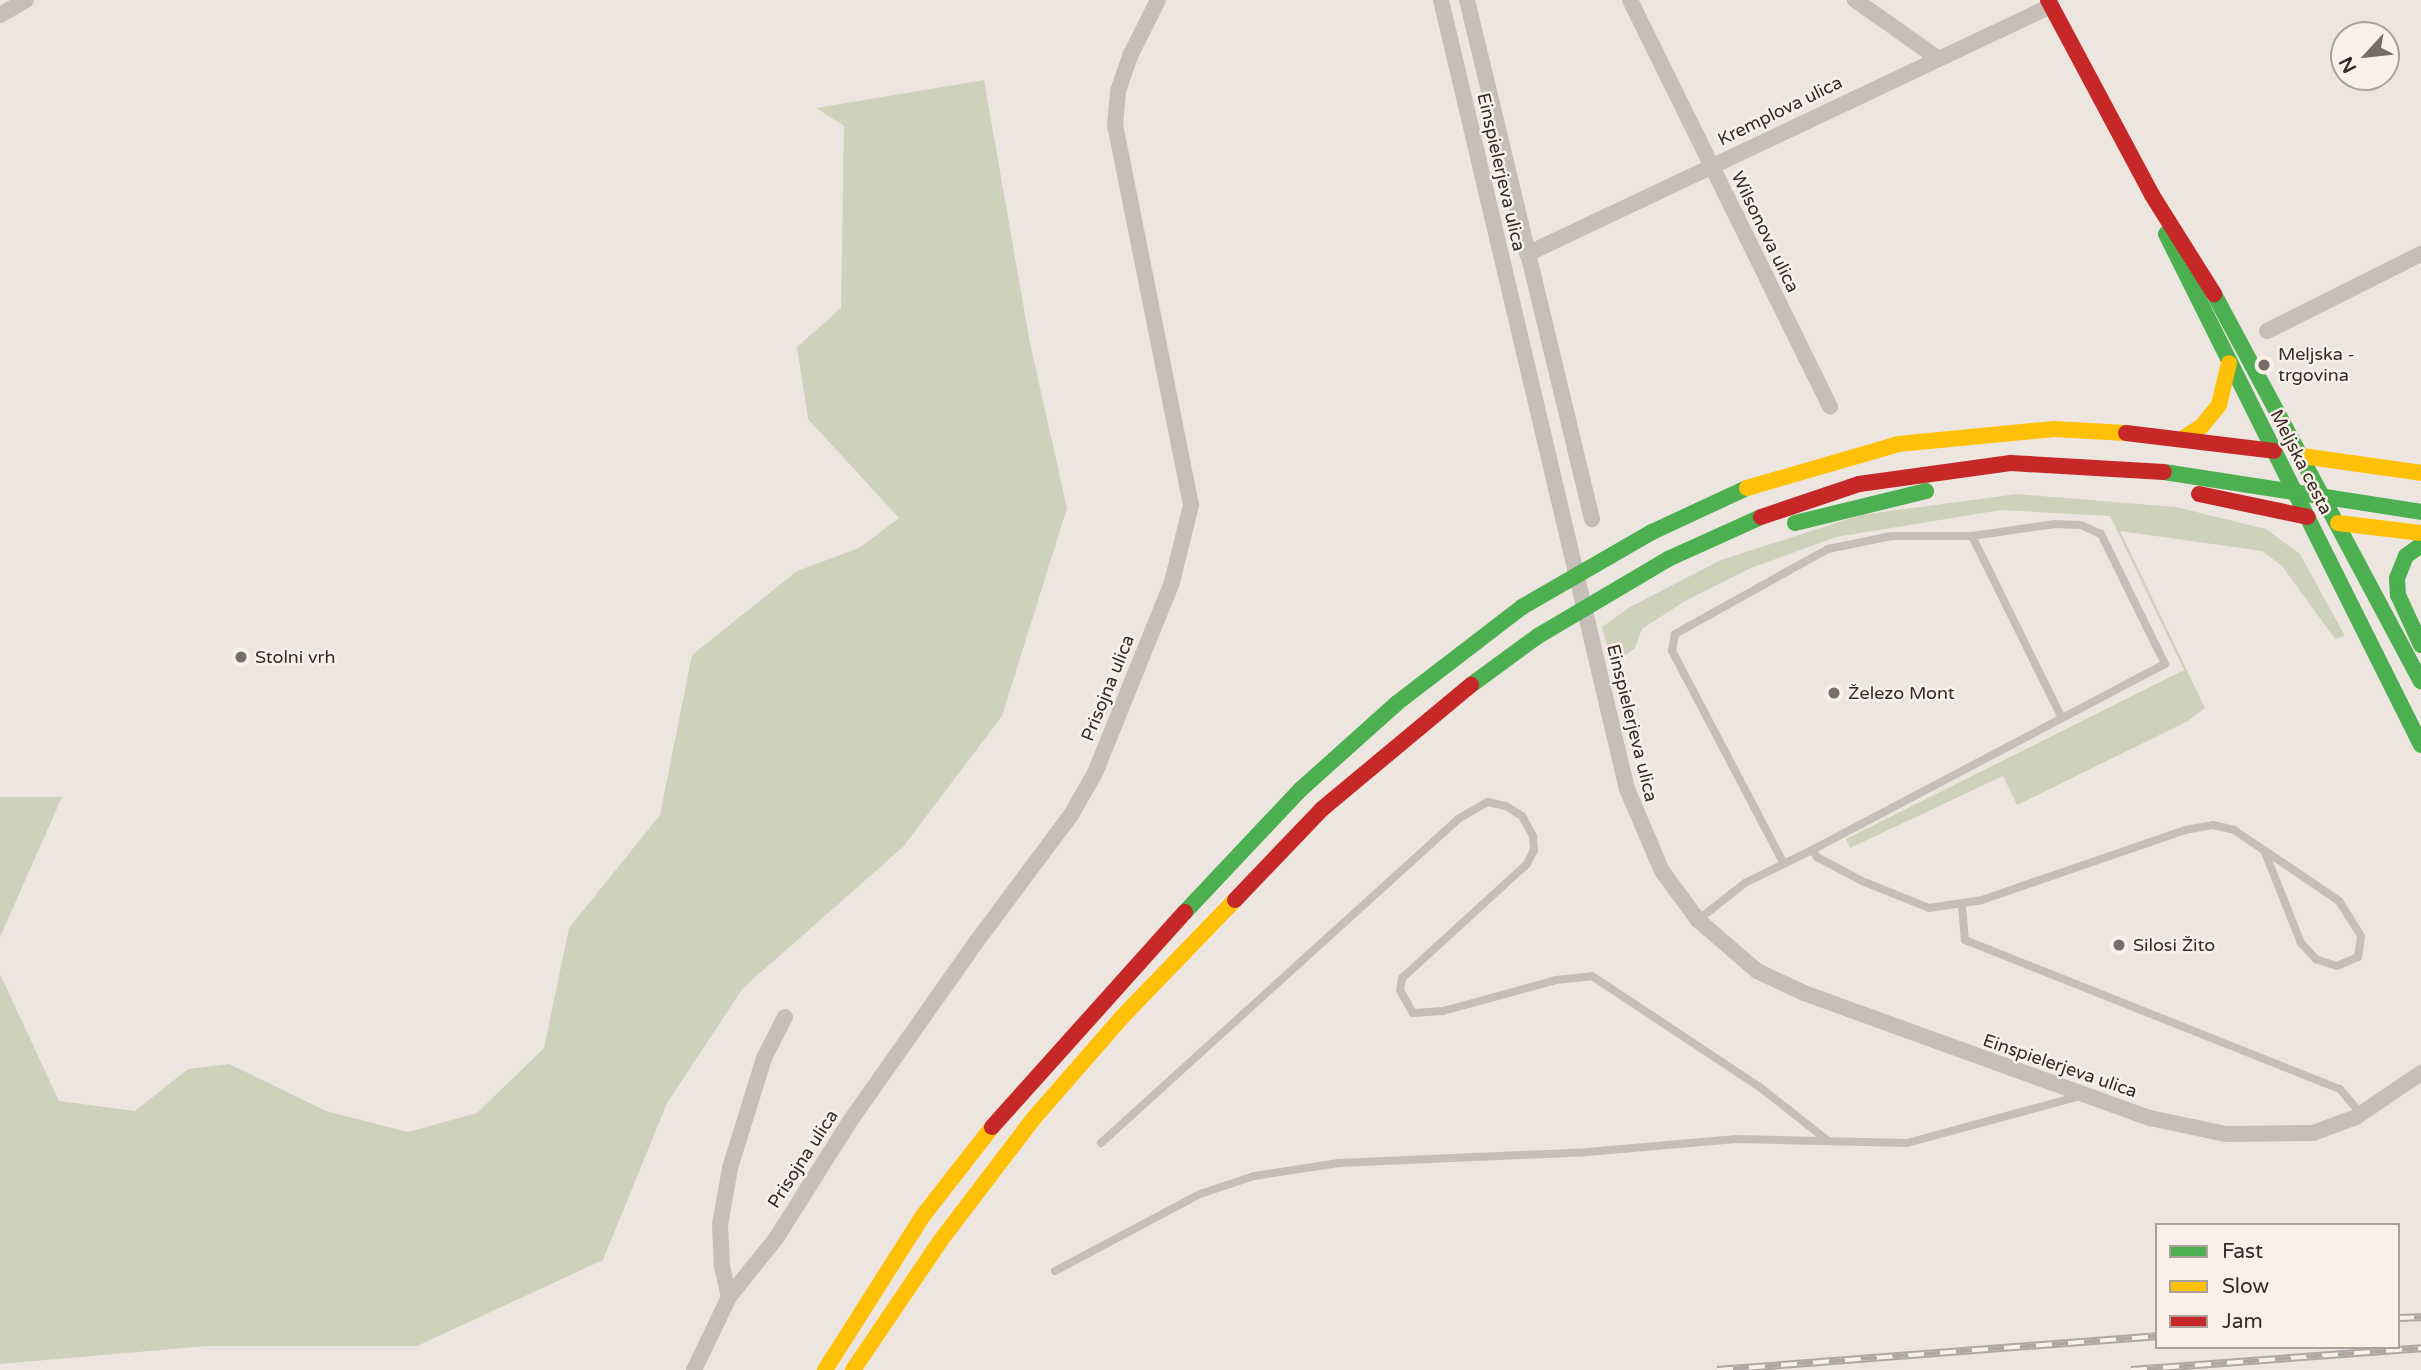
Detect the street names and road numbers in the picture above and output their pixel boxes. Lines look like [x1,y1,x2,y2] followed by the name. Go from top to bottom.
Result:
[1714,72,1846,150] street label: Kremplova ulica
[1472,91,1530,253] street label: Einspielerjeva ulica
[1726,168,1804,296] street label: Wilsonova ulica
[2265,406,2337,518] street label: Meljska cesta
[1077,632,1139,744] street label: Prisojna ulica
[1602,642,1662,804] street label: Einspielerjeva ulica
[1980,1029,2140,1103] street label: Einspielerjeva ulica
[763,1106,843,1212] street label: Prisojna ulica

